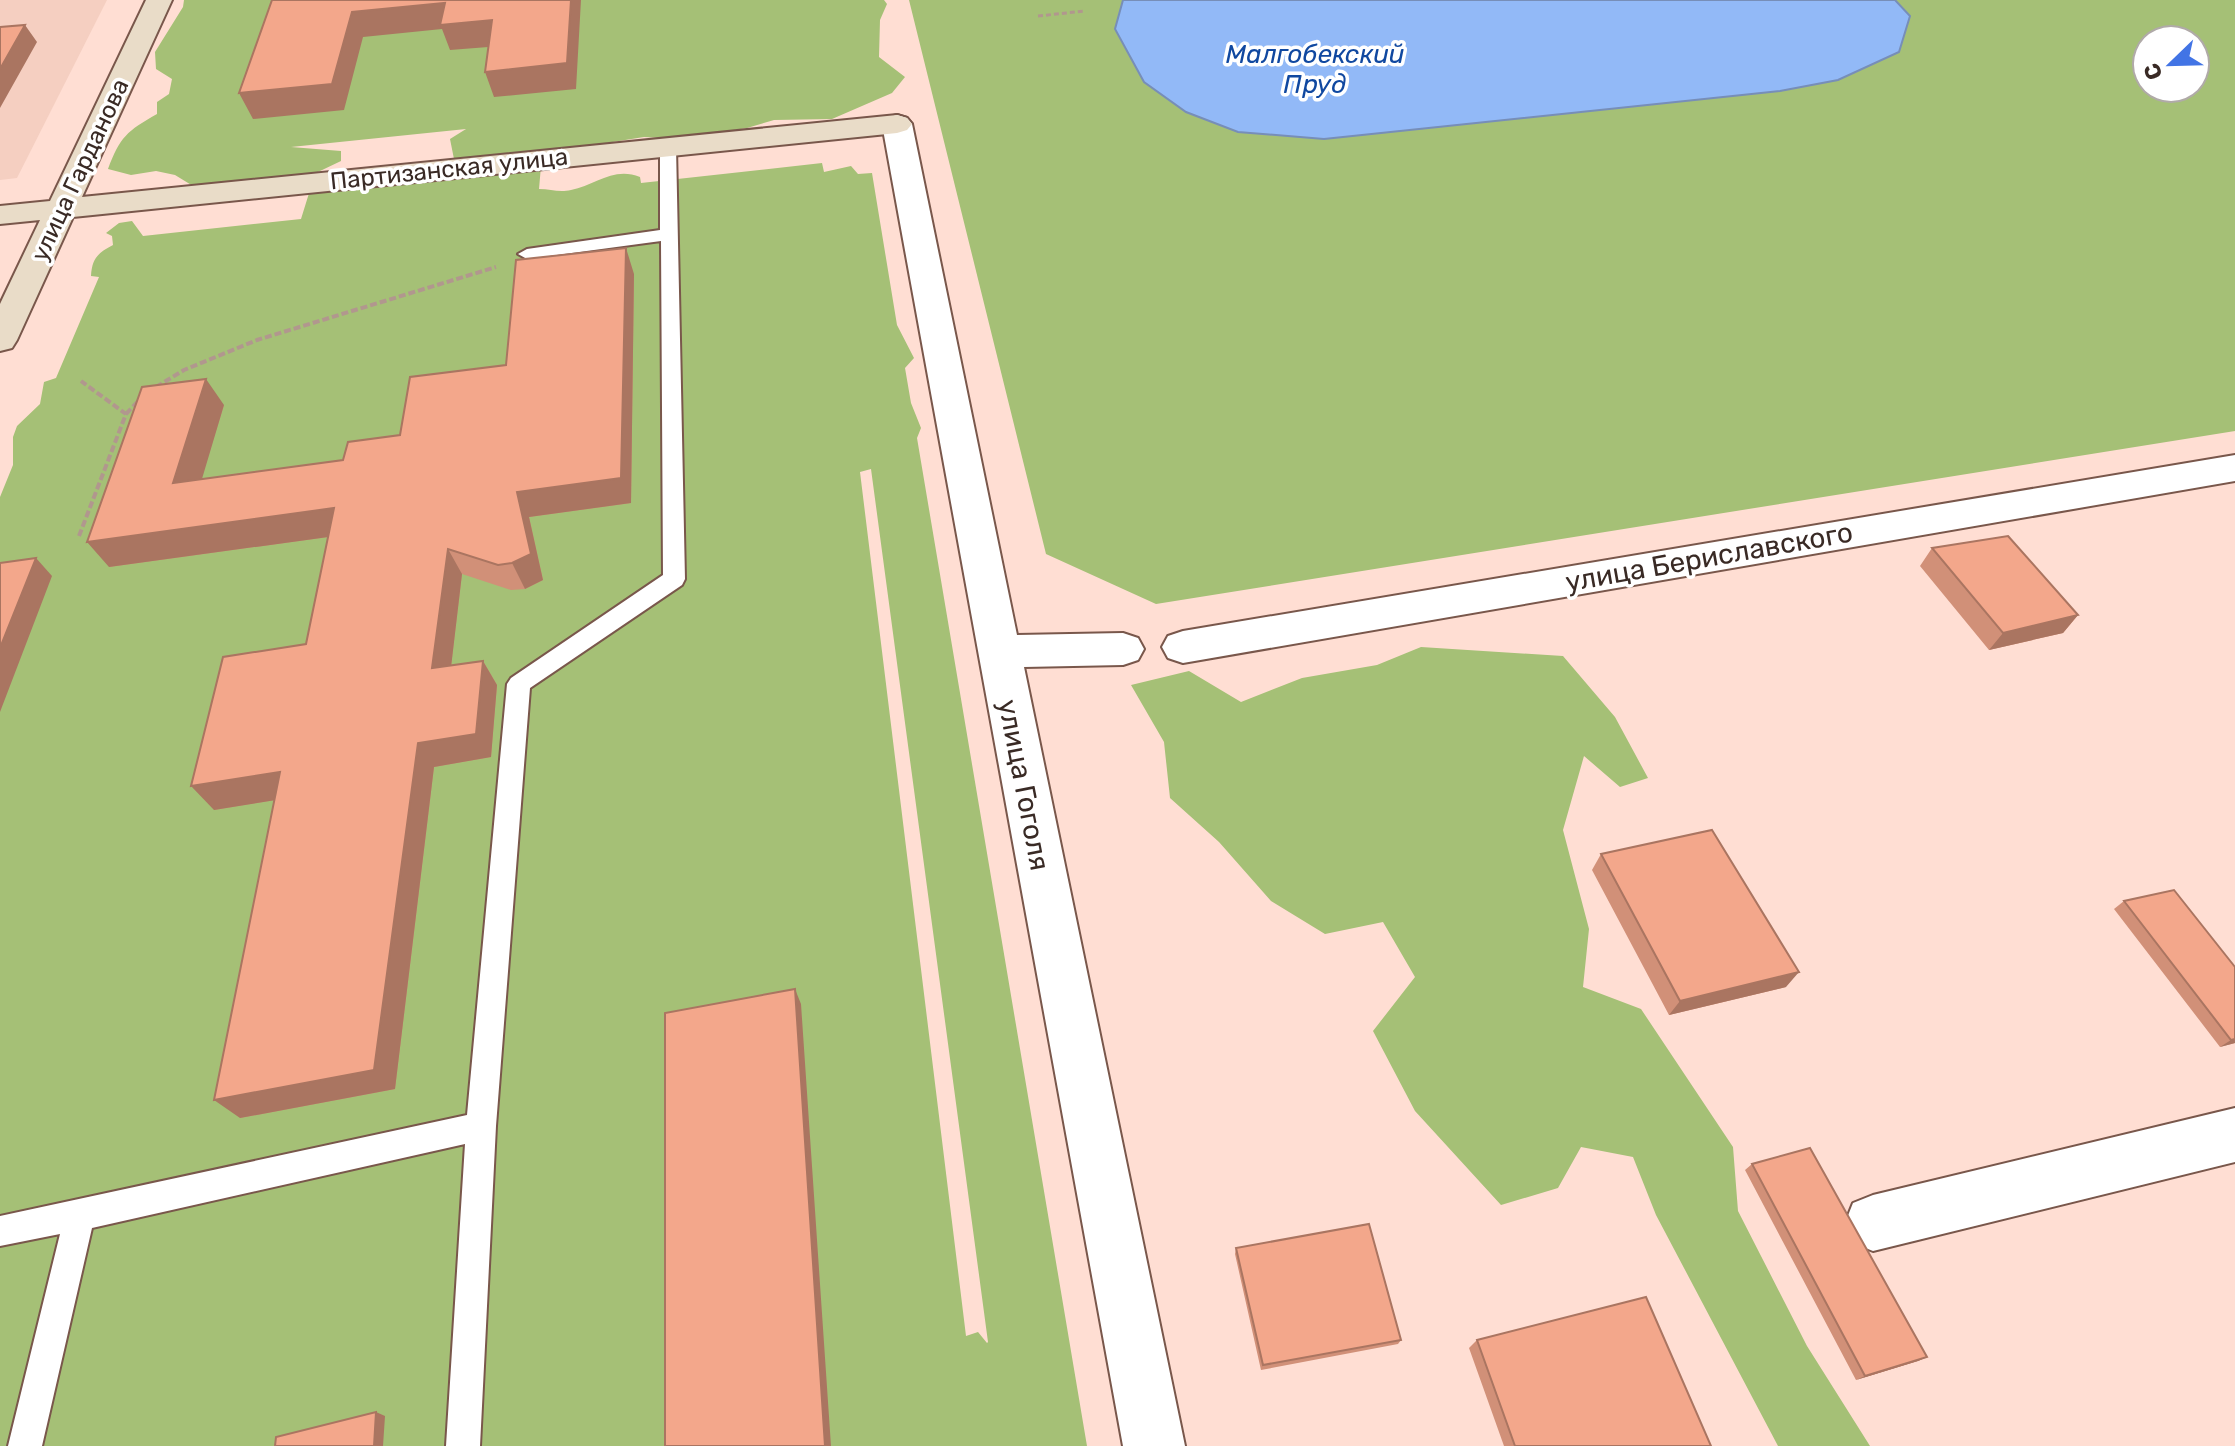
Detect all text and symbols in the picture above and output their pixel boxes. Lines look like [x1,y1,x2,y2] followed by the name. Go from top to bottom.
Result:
[2131,24,2211,104] north arrow
[1226,39,1404,100] water label: Малгобекский Пруд
[2138,59,2168,84] text: С
[26,74,134,266] street label: улица Гарданова
[329,143,569,195] street label: Партизанская улица
[1563,515,1855,599] street label: улица Бериславского
[991,697,1057,873] street label: улица Гоголя

